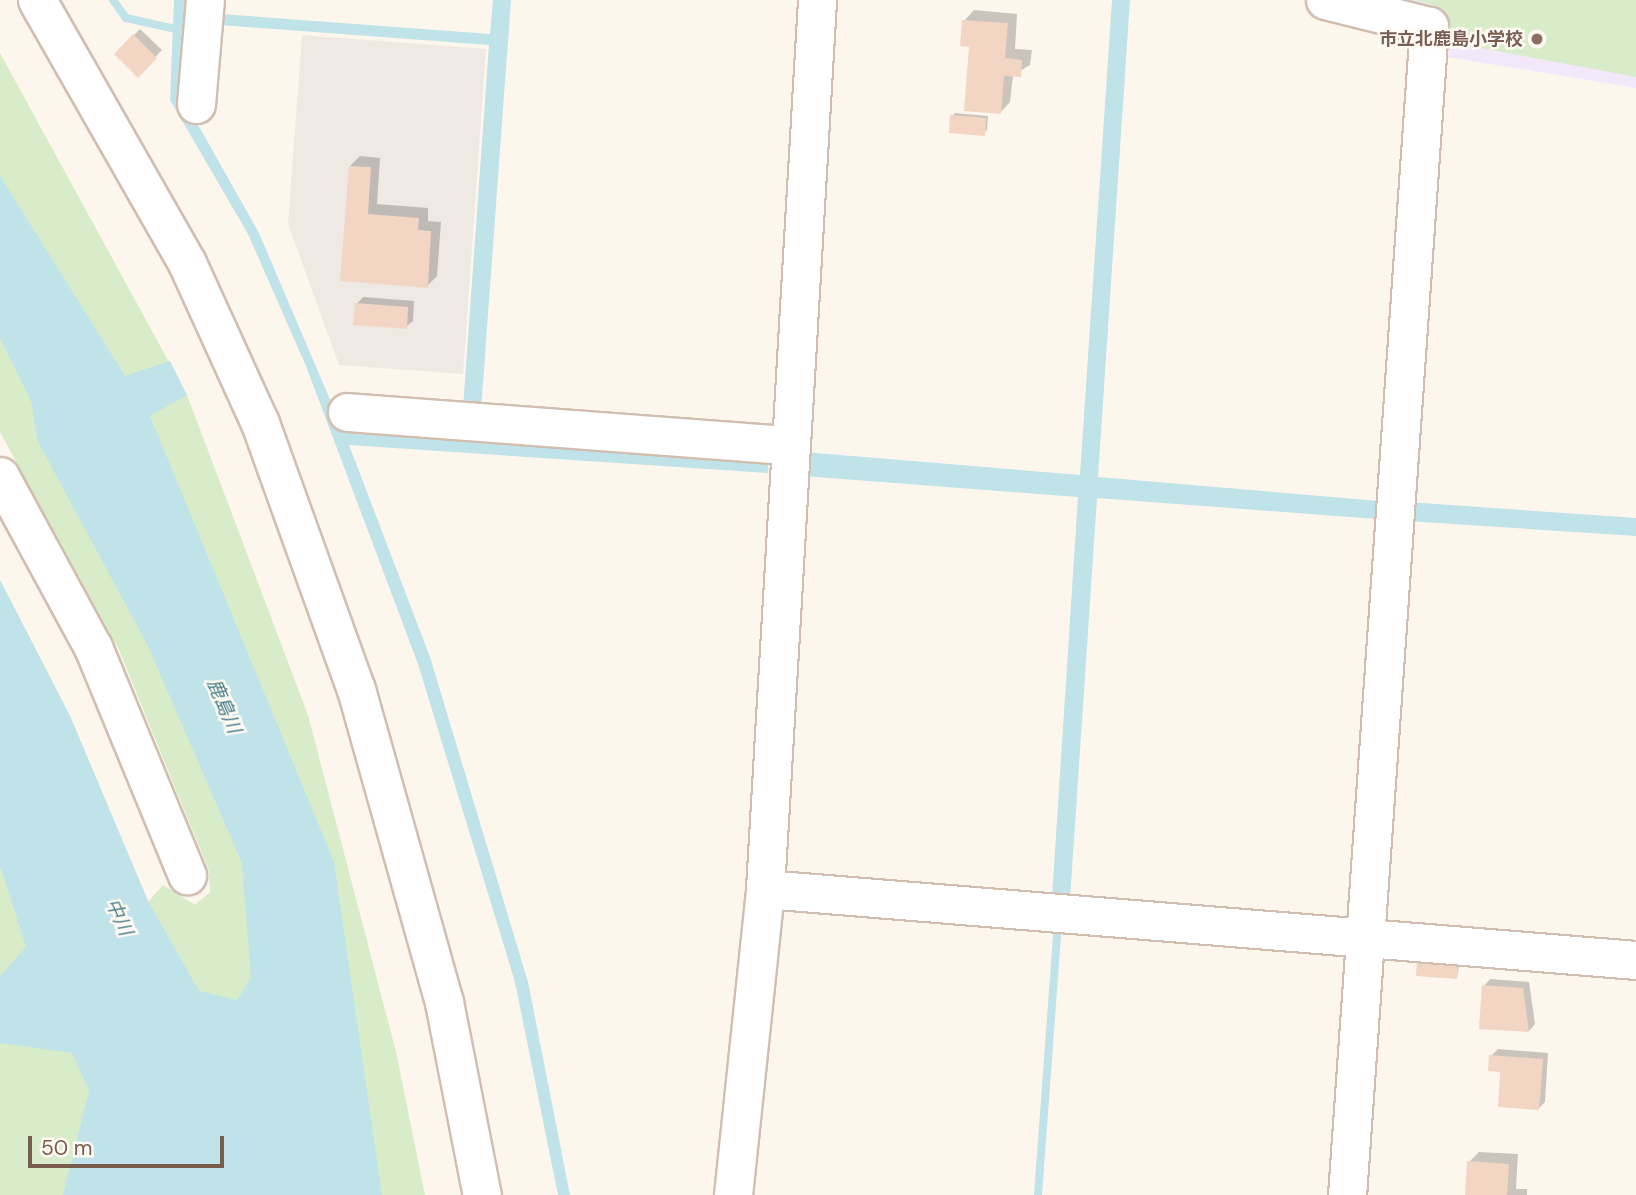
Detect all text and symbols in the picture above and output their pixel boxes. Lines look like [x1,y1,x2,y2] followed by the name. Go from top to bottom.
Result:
[1379,28,1523,50] place label: 市立北鹿島小学校
[1529,31,1545,47] marker: 市立北鹿島小学校
[202,675,246,737] water label: 鹿島川
[101,895,137,939] water label: 中川
[32,1122,228,1166] scale bar
[41,1134,92,1162] text: 50 m

